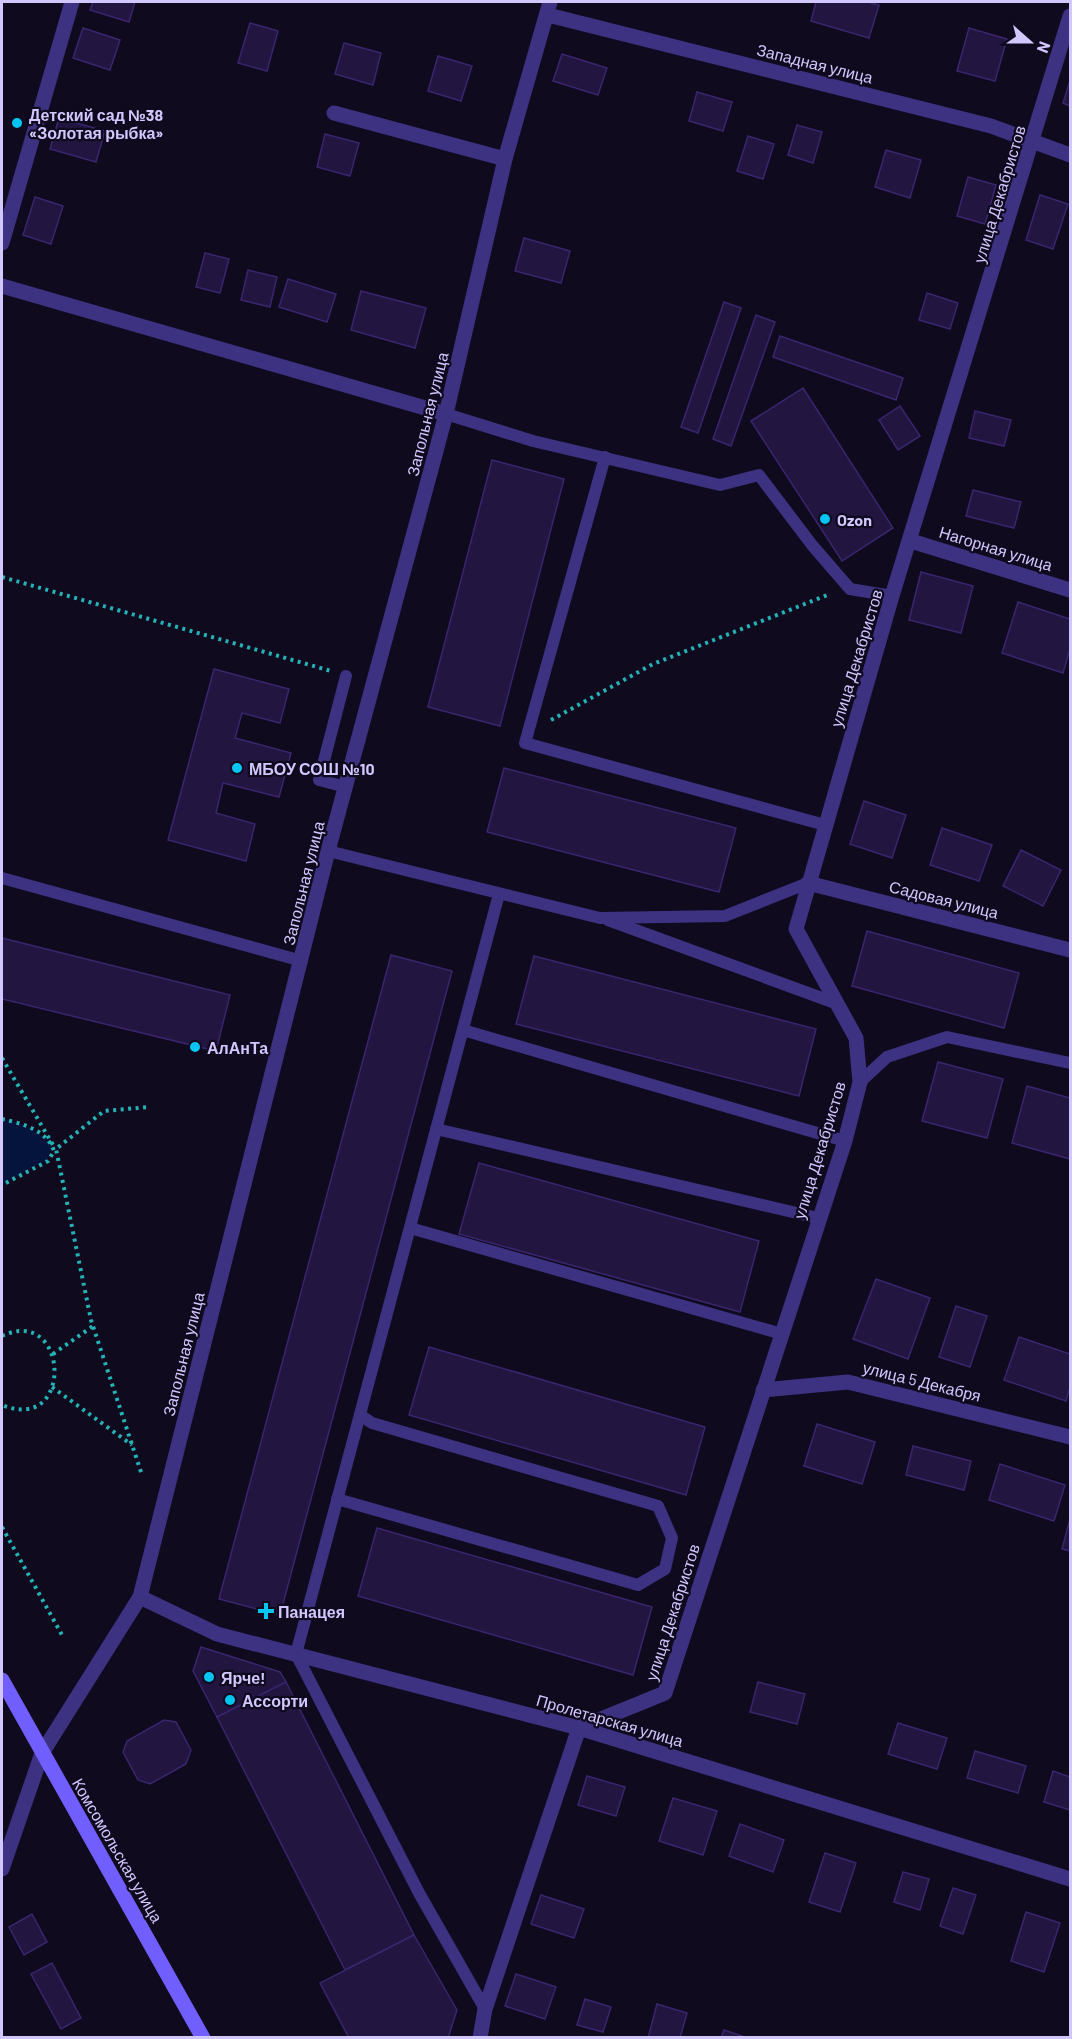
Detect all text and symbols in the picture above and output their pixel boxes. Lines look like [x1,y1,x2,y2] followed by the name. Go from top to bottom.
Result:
[1000,12,1060,72] north arrow
[755,39,875,87] street label: Западная улица
[1034,39,1055,56] text: N
[29,105,164,142] place label: Детский сад №38 «Золотая рыбка»
[10,116,24,130] marker: Детский сад №38 «Золотая рыбка»
[969,123,1029,265] street label: улица Декабристов
[402,350,452,478] street label: Запольная улица
[837,510,872,529] place label: Ozon
[818,512,832,526] marker: Ozon
[937,522,1055,574] street label: Нагорная улица
[826,587,886,729] street label: улица Декабристов
[249,759,375,778] place label: МБОУ СОШ №10
[230,761,244,775] marker: МБОУ СОШ №10
[278,819,328,947] street label: Запольная улица
[887,876,1001,922] street label: Садовая улица
[207,1038,268,1057] place label: АлАнТа
[188,1040,202,1054] marker: АлАнТа
[789,1079,849,1221] street label: улица Декабристов
[158,1290,208,1418] street label: Запольная улица
[861,1357,983,1405] street label: улица 5 Декабря
[641,1541,703,1683] street label: улица Декабристов
[278,1602,345,1621] place label: Панацея
[259,1604,273,1618] marker: Панацея
[221,1668,266,1687] place label: Ярче!
[202,1670,216,1684] marker: Ярче!
[534,1690,686,1750] street label: Пролетарская улица
[242,1691,308,1710] place label: Ассорти
[223,1693,237,1707] marker: Ассорти
[69,1774,167,1926] street label: Комсомольская улица

